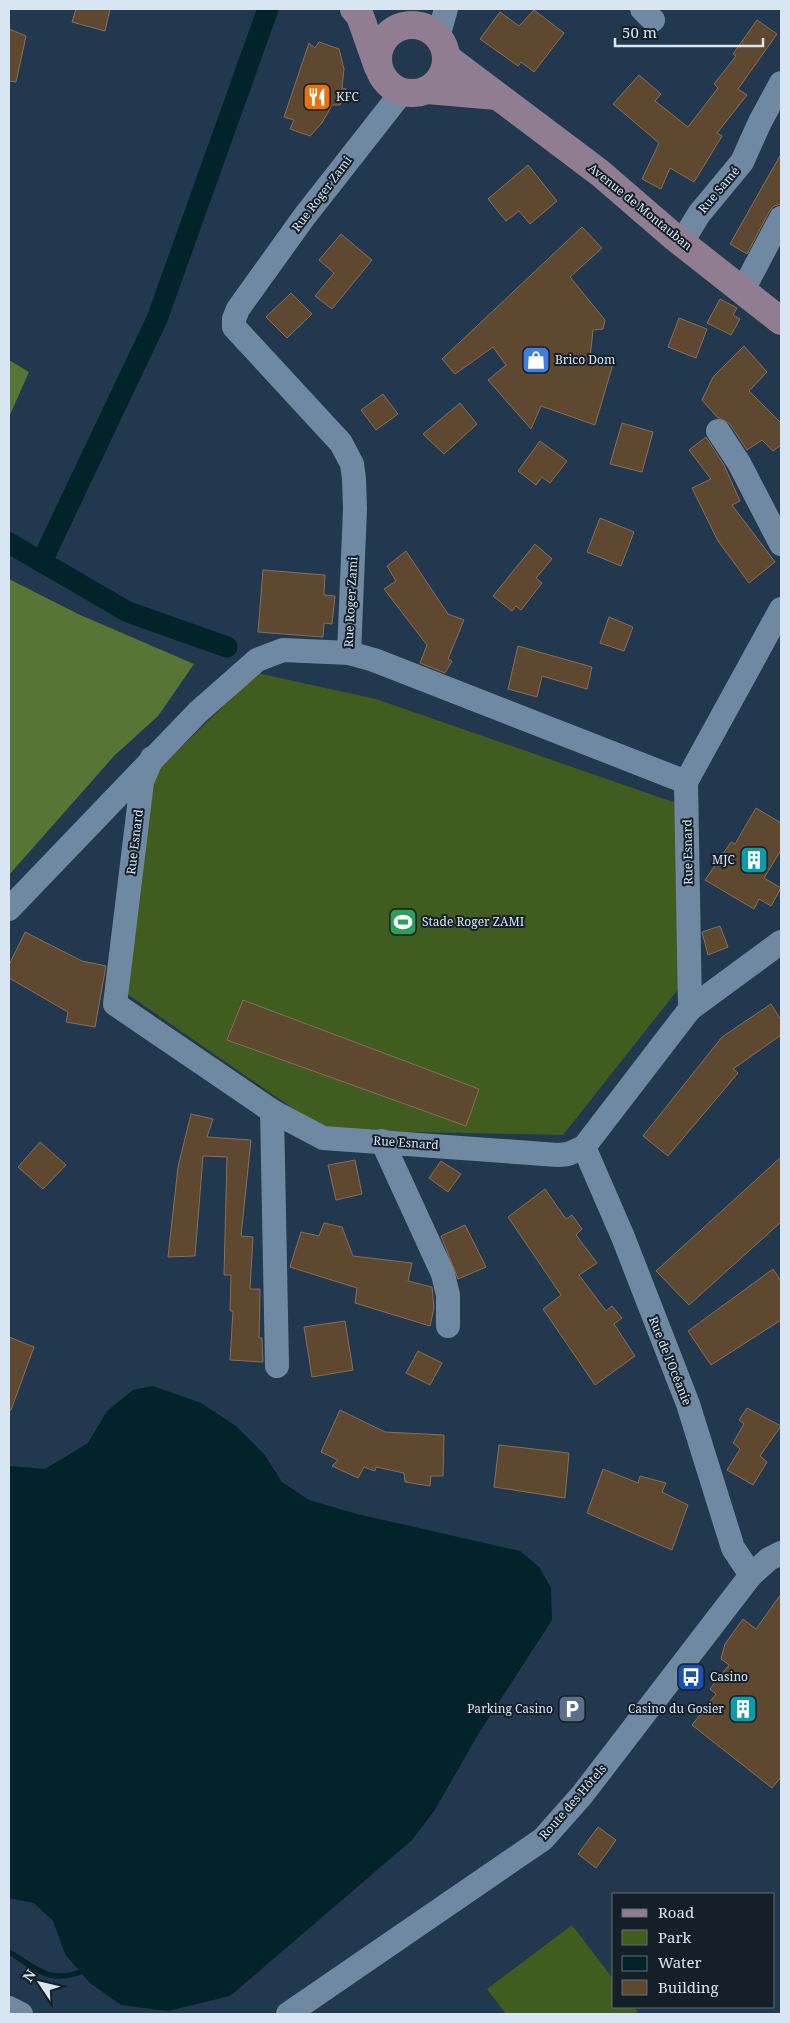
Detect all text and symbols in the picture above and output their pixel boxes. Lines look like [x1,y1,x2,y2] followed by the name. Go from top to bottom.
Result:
[615,15,762,47] scale bar
[622,22,657,42] text: 50 m
[302,82,332,112] restaurant icon: KFC
[336,88,359,105] place label: KFC
[288,152,356,235] street label: Rue Roger Zami
[585,159,696,254] street label: Avenue de Montauban
[694,163,743,217] street label: Rue Samé
[521,345,551,375] shop icon: Brico Dom
[555,351,615,368] place label: Brico Dom
[340,556,361,648] street label: Rue Roger Zami
[122,808,147,875] street label: Rue Esnard
[678,819,697,885] street label: Rue Esnard
[739,845,769,875] building icon: MJC
[712,851,735,868] place label: MJC
[388,907,418,937] sports icon: Stade Roger ZAMI
[422,913,524,930] place label: Stade Roger ZAMI
[373,1132,440,1153] street label: Rue Esnard
[645,1314,696,1408] street label: Rue de l'Océanie
[676,1662,706,1692] bus stop icon: Casino
[710,1668,748,1685] place label: Casino
[557,1694,587,1724] parking icon: Parking Casino
[728,1694,758,1724] building icon: Casino du Gosier
[467,1700,553,1717] place label: Parking Casino
[628,1700,724,1717] place label: Casino du Gosier
[535,1760,610,1843] street label: Route des Hôtels
[612,1893,775,2008] legend
[658,1902,694,1922] text: Road
[658,1927,692,1947] text: Park
[658,1952,701,1972] text: Water
[15,1958,65,2008] north arrow
[18,1965,40,1985] text: N
[658,1977,719,1997] text: Building

